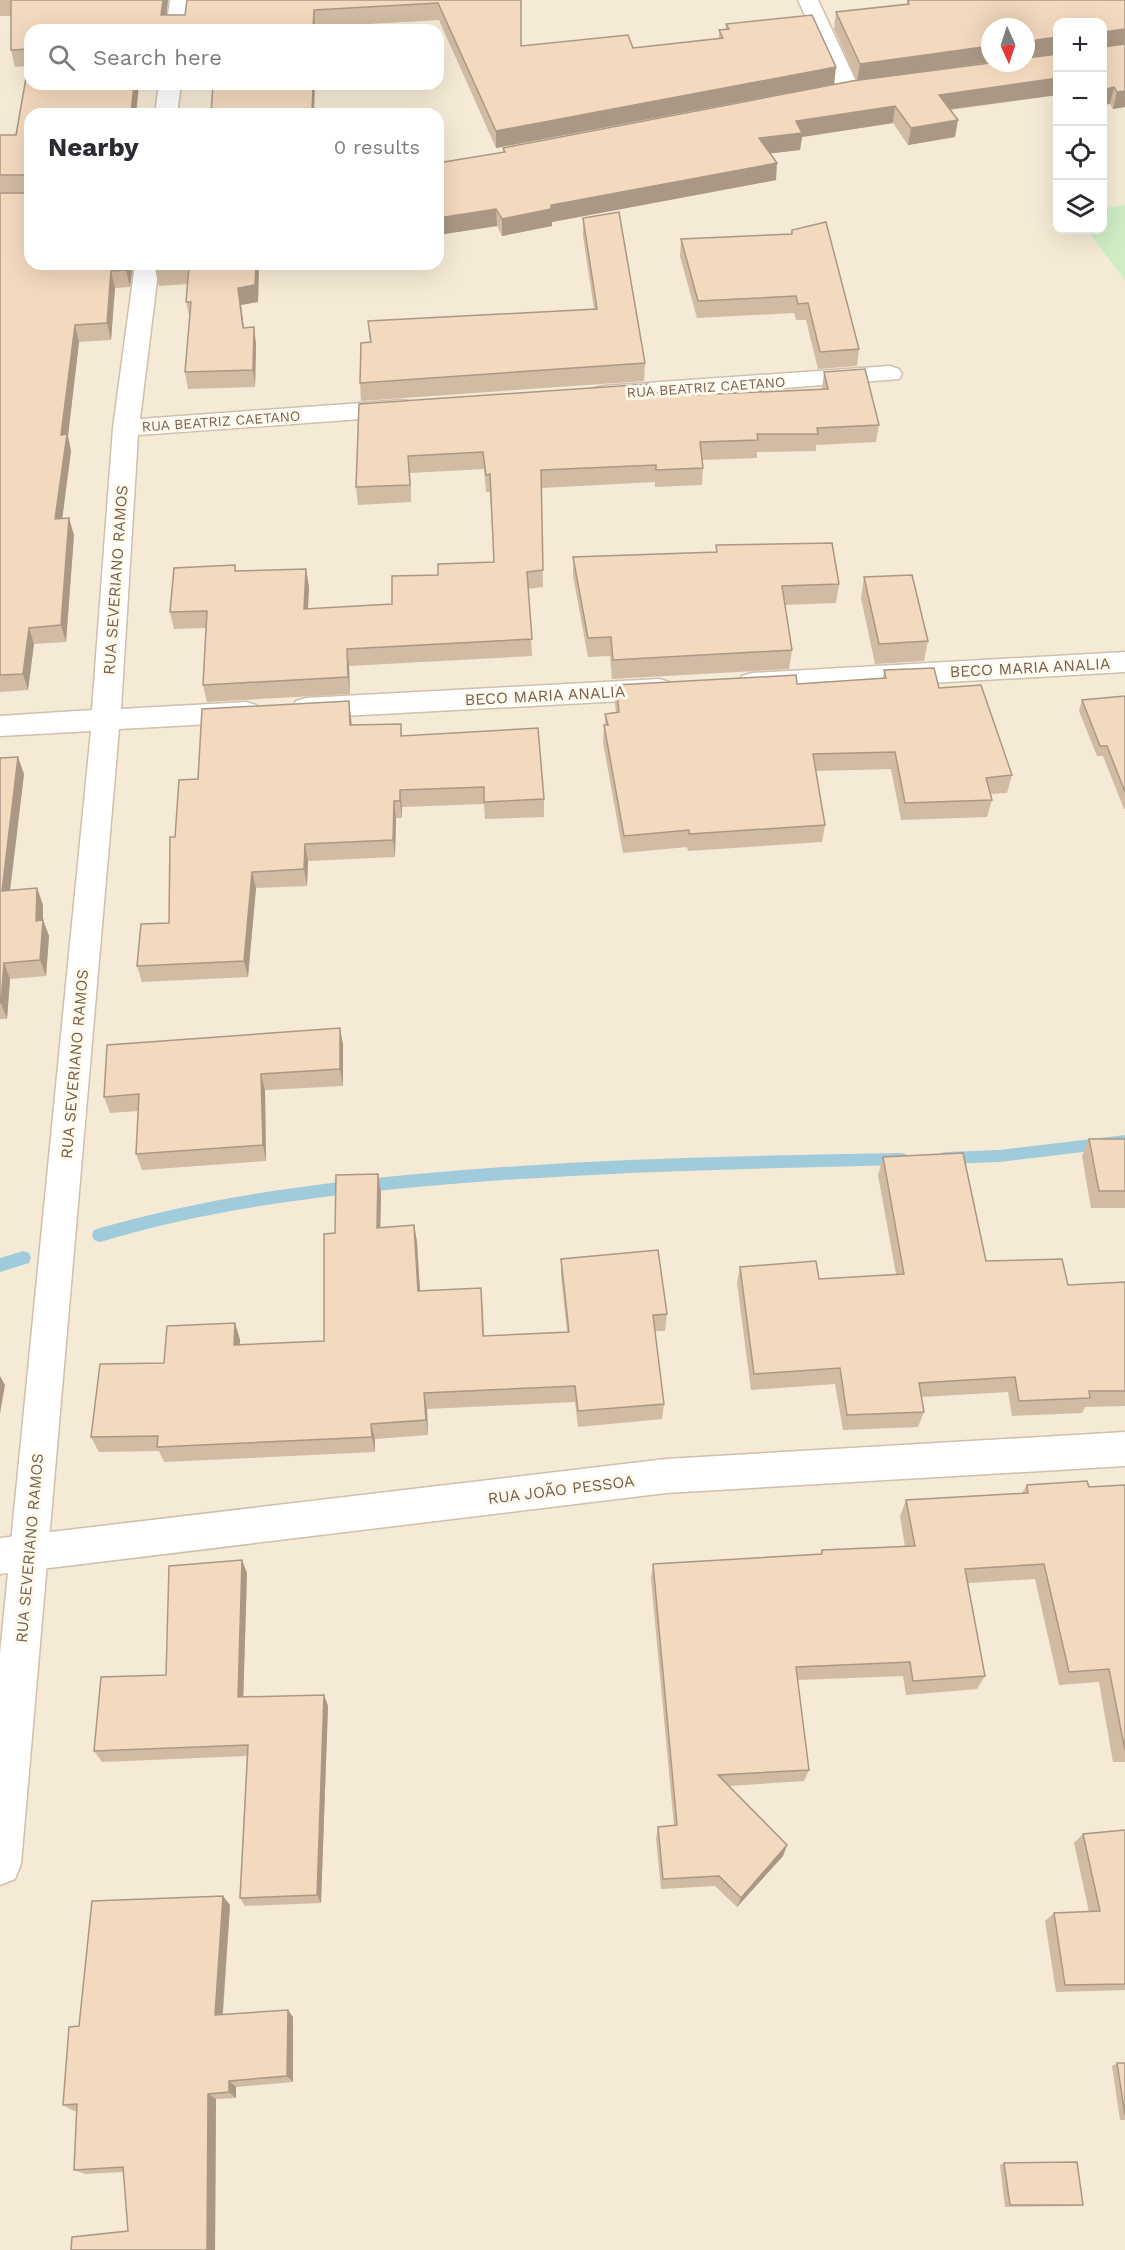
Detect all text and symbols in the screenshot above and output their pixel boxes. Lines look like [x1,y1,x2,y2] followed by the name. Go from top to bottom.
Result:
[981,18,1035,72] north arrow
[1053,18,1107,234] map controls
[1053,18,1107,72] button: +
[24,24,444,90] search box
[45,41,78,74] icon: search
[93,45,222,70] text: Search here
[1053,72,1107,126] button: −
[1053,126,1107,180] button: locate
[48,132,139,162] text: Nearby
[334,135,420,159] text: 0 results
[1053,180,1107,234] button: layers
[626,373,786,401] street label: RUA BEATRIZ CAETANO
[141,407,301,435] street label: RUA BEATRIZ CAETANO
[99,484,132,676] street label: RUA SEVERIANO RAMOS
[949,654,1111,681] street label: BECO MARIA ANALIA
[464,682,626,709] street label: BECO MARIA ANALIA
[57,968,92,1160] street label: RUA SEVERIANO RAMOS
[12,1452,47,1644] street label: RUA SEVERIANO RAMOS
[487,1471,636,1508] street label: RUA JOÃO PESSOA

